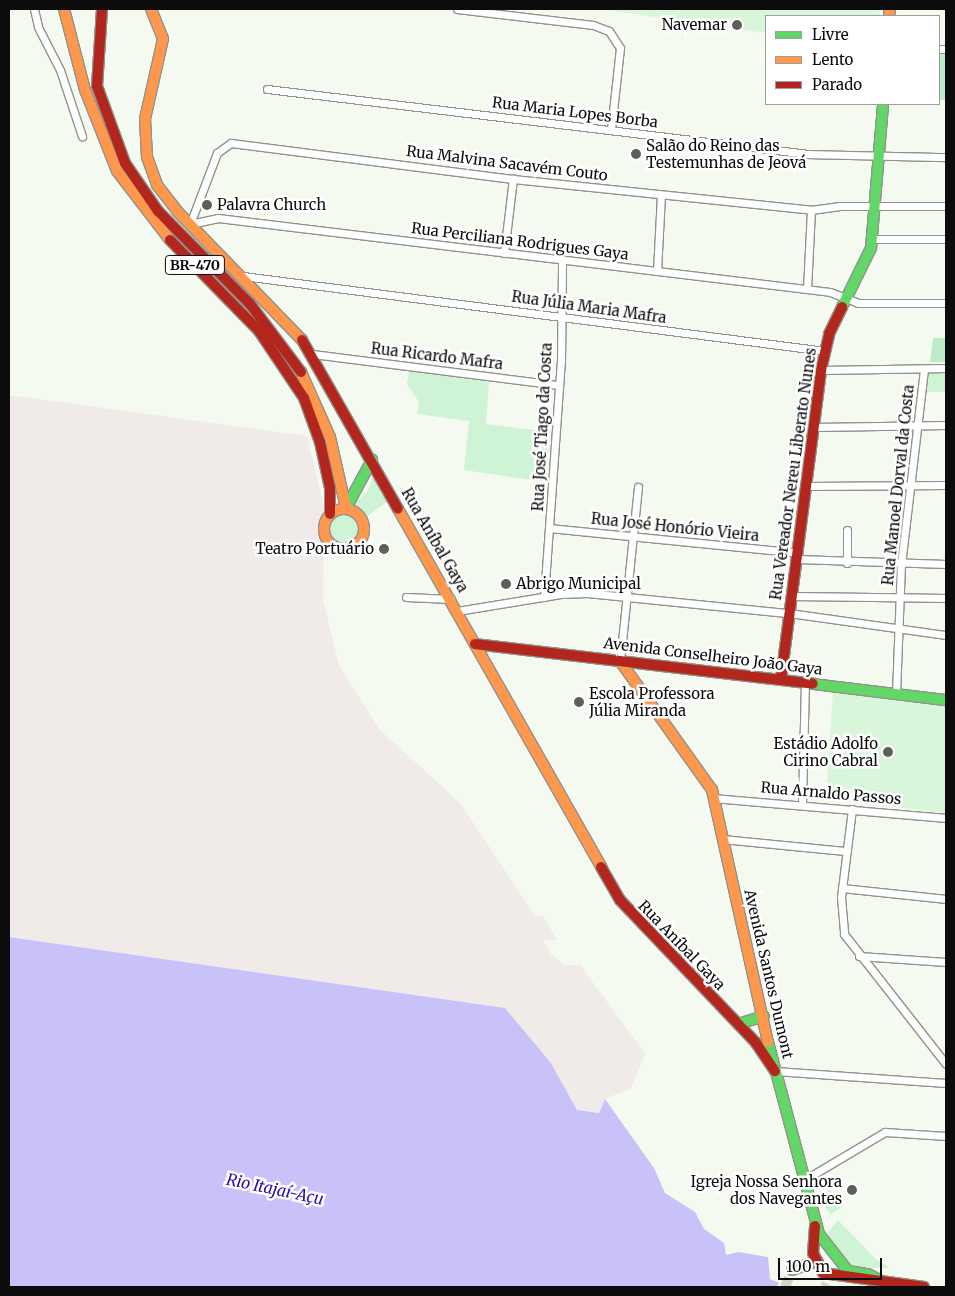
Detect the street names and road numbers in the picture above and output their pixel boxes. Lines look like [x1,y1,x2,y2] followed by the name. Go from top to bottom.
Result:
[491,93,659,131] street label: Rua Maria Lopes Borba
[405,142,609,184] street label: Rua Malvina Sacavém Couto
[410,219,630,263] street label: Rua Perciliana Rodrigues Gaya
[164,254,226,276] road number: BR-470
[510,287,668,327] street label: Rua Júlia Maria Mafra
[370,339,504,373] street label: Rua Ricardo Mafra
[529,342,555,512] street label: Rua José Tiago da Costa
[766,347,820,601] street label: Rua Vereador Nereu Liberato Nunes
[878,384,918,586] street label: Rua Manoel Dorval da Costa
[398,485,472,595] street label: Rua Aníbal Gaya
[590,509,760,545] street label: Rua José Honório Vieira
[603,634,823,678] street label: Avenida Conselheiro João Gaya
[760,778,902,808] street label: Rua Arnaldo Passos
[741,887,797,1061] street label: Avenida Santos Dumont
[635,896,729,994] street label: Rua Aníbal Gaya

